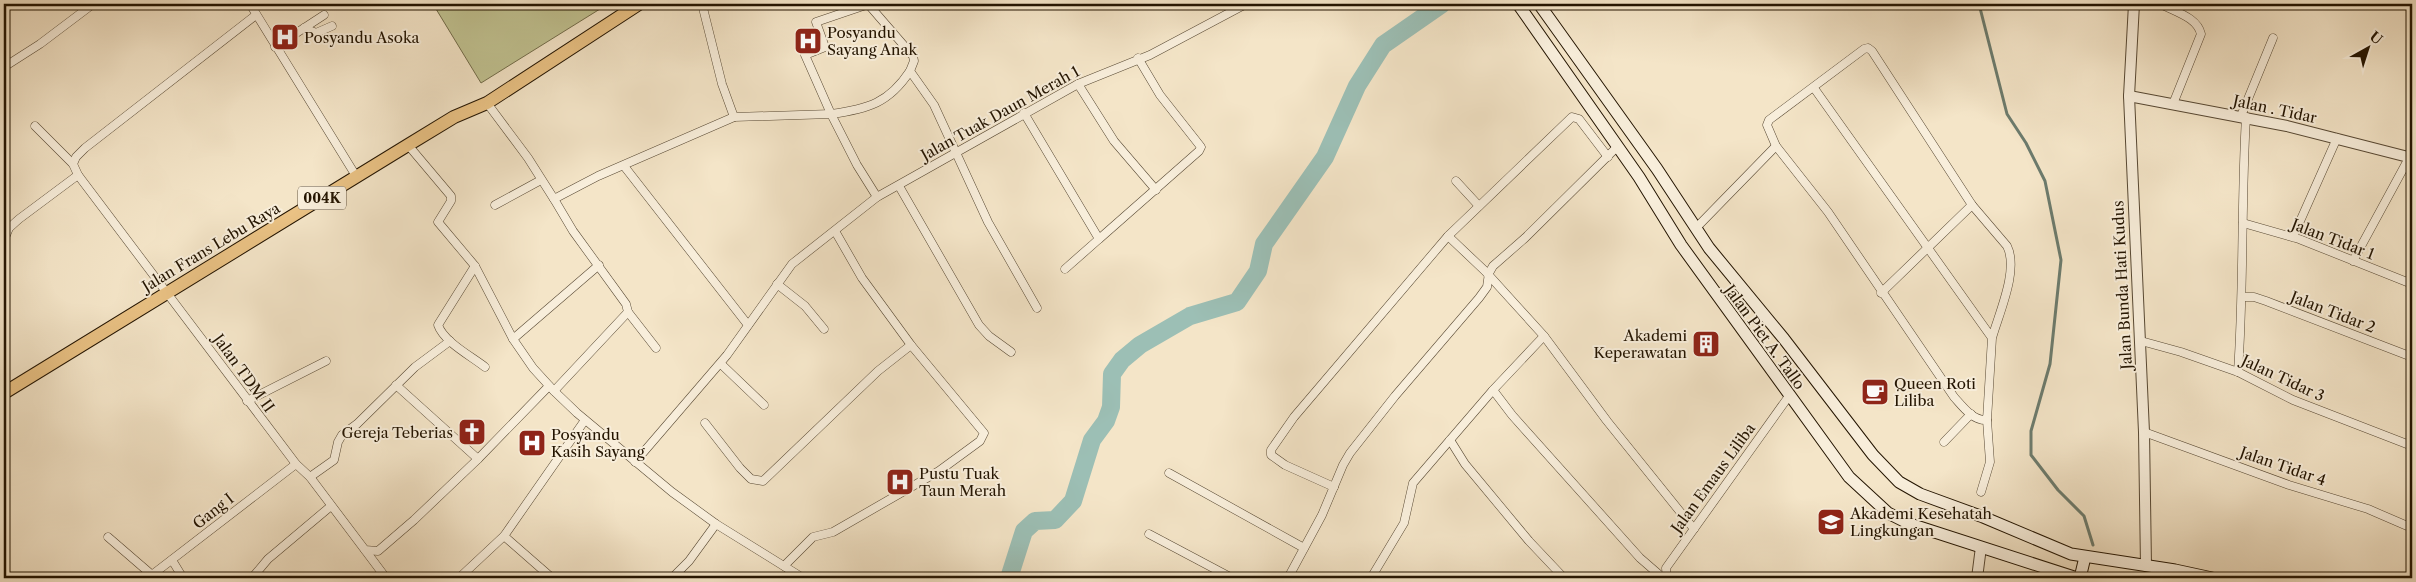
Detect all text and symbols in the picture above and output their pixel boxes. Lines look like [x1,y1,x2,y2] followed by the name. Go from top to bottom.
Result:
[270,22,300,52] hospital icon: Posyandu Asoka
[2344,22,2394,72] north arrow
[827,23,918,59] place label: Posyandu Sayang Anak
[793,26,823,56] hospital icon: Posyandu Sayang Anak
[2366,27,2387,49] text: U
[304,28,419,47] place label: Posyandu Asoka
[916,61,1083,166] street label: Jalan Tuak Daun Merah 1
[2229,90,2319,127] street label: Jalan . Tidar
[298,187,346,210] road number: 004K
[137,198,283,297] street label: Jalan Frans Lebu Raya
[2108,200,2136,372] street label: Jalan Bunda Hati Kudus
[2287,214,2378,264] street label: Jalan Tidar 1
[1719,279,1809,393] street label: Jalan Piet A. Tallo
[2286,286,2378,337] street label: Jalan Tidar 2
[1593,326,1688,362] place label: Akademi Keperawatan
[208,329,279,416] street label: Jalan TDM II
[1691,329,1721,359] building icon: Akademi Keperawatan
[2237,350,2327,405] street label: Jalan Tidar 3
[1894,374,1976,410] place label: Queen Roti Liliba
[1860,377,1890,407] cafe icon: Queen Roti Liliba
[457,417,487,447] church icon: Gereja Teberias
[1666,419,1759,538] street label: Jalan Emaus Liliba
[341,423,453,442] place label: Gereja Teberias
[551,425,645,461] place label: Posyandu Kasih Sayang
[517,428,547,458] hospital icon: Posyandu Kasih Sayang
[2236,442,2329,490] street label: Jalan Tidar 4
[919,464,1007,500] place label: Pustu Tuak Taun Merah
[885,467,915,497] hospital icon: Pustu Tuak Taun Merah
[189,489,237,533] street label: Gang I
[1849,504,1993,540] place label: Akademi Kesehatah Lingkungan
[1816,507,1846,537] school or university icon: Akademi Kesehatah Lingkungan

